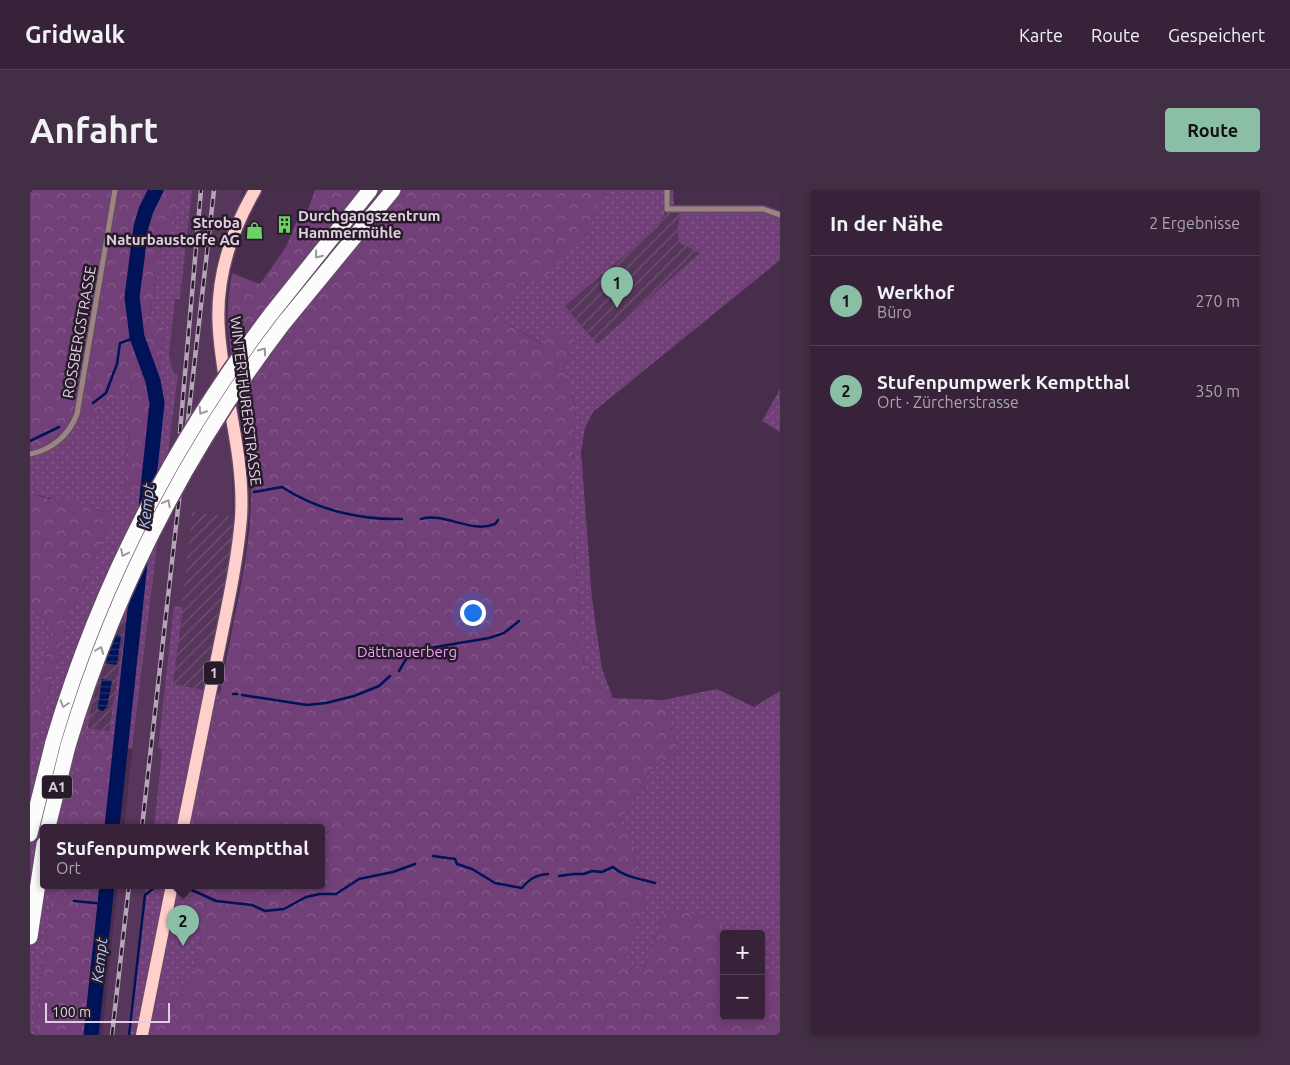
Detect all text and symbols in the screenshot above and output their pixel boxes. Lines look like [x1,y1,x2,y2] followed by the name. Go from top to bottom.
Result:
[25,21,125,48] text: Gridwalk
[1019,25,1063,45] text: Karte
[1091,25,1140,45] text: Route
[1168,25,1265,45] text: Gespeichert
[1165,108,1260,152] button: Route
[30,110,158,150] text: Anfahrt
[298,207,440,241] place label: Durchgangszentrum Hammermühle
[830,211,943,235] text: In der Nähe
[106,214,240,248] place label: Stroba Naturbaustoffe AG
[274,214,294,234] building icon: Durchgangszentrum Hammermühle
[1149,214,1240,232] text: 2 Ergebnisse
[244,221,264,241] shop icon: Stroba Naturbaustoffe AG
[314,250,323,259] one-way arrow
[59,265,99,399] street label: ROSSBERGSTRASSE
[601,267,633,308] pin: 1
[877,281,954,303] text: Werkhof
[841,292,851,310] text: 1
[1195,292,1240,310] text: 270 m
[877,303,912,321] text: Büro
[227,315,265,487] street label: WINTERTHURERSTRASSE
[257,347,266,357] one-way arrow
[877,371,1130,393] text: Stufenpumpwerk Kemptthal
[841,382,851,400] text: 2
[1195,382,1240,400] text: 350 m
[877,393,1019,411] text: Ort · Zürcherstrasse
[199,406,209,415] one-way arrow
[135,482,157,530] water label: Kempt
[161,499,171,508] one-way arrow
[120,548,130,557] one-way arrow
[460,600,486,626] your location
[357,643,457,660] park label: Dättnauerberg
[94,647,104,655] one-way arrow
[204,662,224,684] road number: 1
[60,700,70,708] one-way arrow
[42,776,72,798] road number: A1
[40,824,325,889] popup
[56,837,309,859] text: Stufenpumpwerk Kemptthal
[56,859,81,877] text: Ort
[167,905,199,946] pin: 2
[720,930,765,1020] map controls
[720,930,765,975] button: +
[88,936,110,984] water label: Kempt
[720,975,765,1020] button: −
[45,1000,170,1023] scale bar
[52,1004,91,1020] text: 100 m

